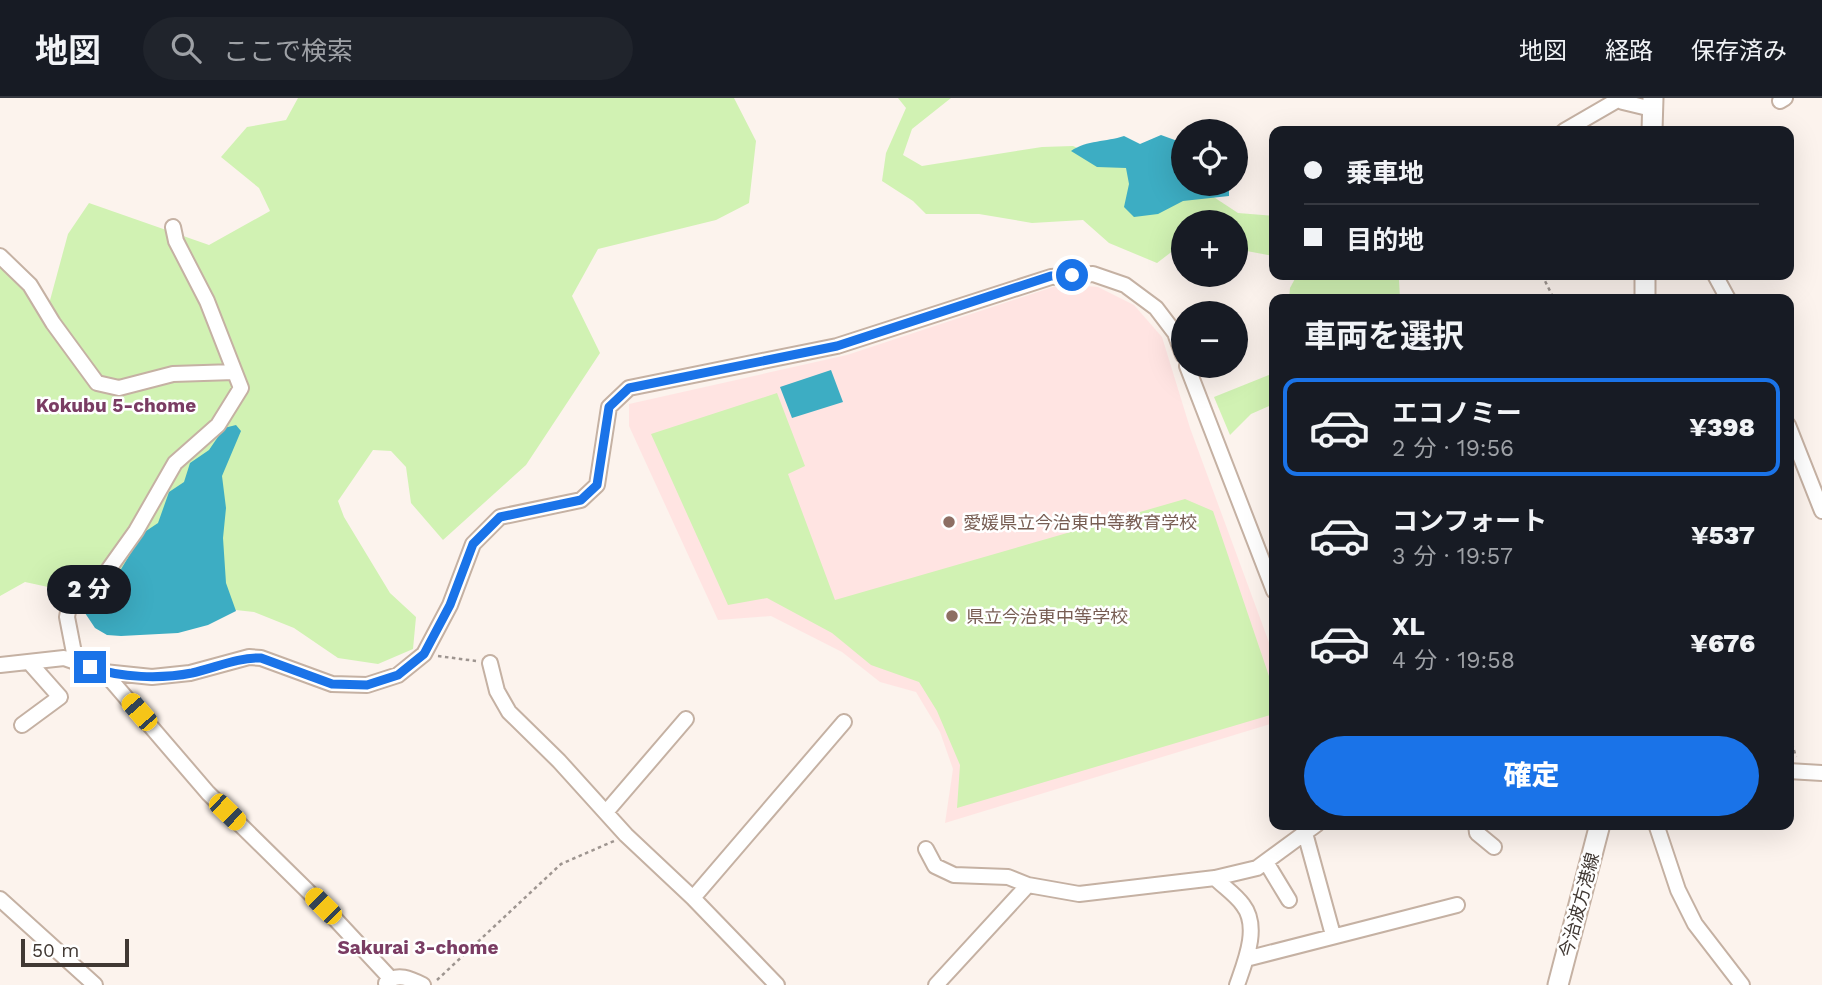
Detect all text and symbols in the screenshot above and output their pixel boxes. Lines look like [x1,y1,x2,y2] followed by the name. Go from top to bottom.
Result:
[143,17,633,80] search box
[167,29,205,67] icon: search
[35,31,101,70] text: 地図
[223,36,353,66] text: ここで検索
[1519,37,1567,65] text: 地図
[1605,37,1653,65] text: 経路
[1691,37,1787,65] text: 保存済み
[1171,119,1248,378] map controls
[1171,119,1248,196] button: locate
[1346,158,1424,188] text: 乗車地
[1171,210,1248,287] button: +
[1346,225,1424,255] text: 目的地
[1056,259,1088,291] route start
[1171,301,1248,378] button: −
[1304,317,1464,355] text: 車両を選択
[36,394,196,417] district label: Kokubu 5-chome
[1308,396,1371,459] icon: car
[1392,398,1522,428] text: エコノミー
[1689,412,1755,442] text: ¥398
[1392,435,1514,462] text: 2 分 · 19:56
[1308,504,1371,567] icon: car
[1392,506,1547,536] text: コンフォート
[963,512,1197,533] place label: 愛媛県立今治東中等教育学校
[941,514,957,530] marker: 愛媛県立今治東中等教育学校
[1691,520,1755,550] text: ¥537
[1392,543,1513,570] text: 3 分 · 19:57
[48,566,132,614] callout: 2 分
[68,576,110,603] text: 2 分
[966,606,1128,627] place label: 県立今治東中等学校
[944,608,960,624] marker: 県立今治東中等学校
[1392,611,1425,641] text: XL
[1308,612,1371,675] icon: car
[1690,628,1755,658] text: ¥676
[1392,647,1515,674] text: 4 分 · 19:58
[74,651,106,683] route end
[118,689,161,735] car
[1304,736,1759,816] button: 確定
[205,790,250,834] car
[1555,850,1603,960] street label: 今治波方港線
[301,884,346,928] car
[21,936,130,968] scale bar
[338,936,498,959] district label: Sakurai 3-chome
[32,939,79,962] text: 50 m

